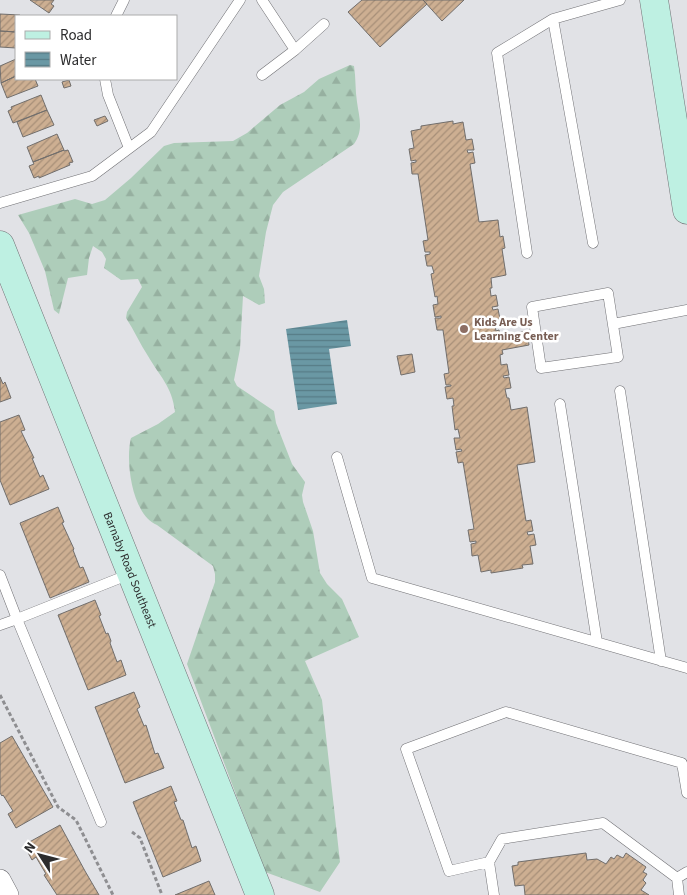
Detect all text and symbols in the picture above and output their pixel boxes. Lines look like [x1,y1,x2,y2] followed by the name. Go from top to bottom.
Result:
[15,15,178,80] legend
[60,25,92,46] text: Road
[60,50,97,71] text: Water
[474,314,559,345] place label: Kids Are Us Learning Center
[458,323,470,335] marker: Kids Are Us Learning Center
[99,510,160,631] street label: Barnaby Road Southeast
[15,830,65,880] north arrow
[19,838,41,858] text: N

